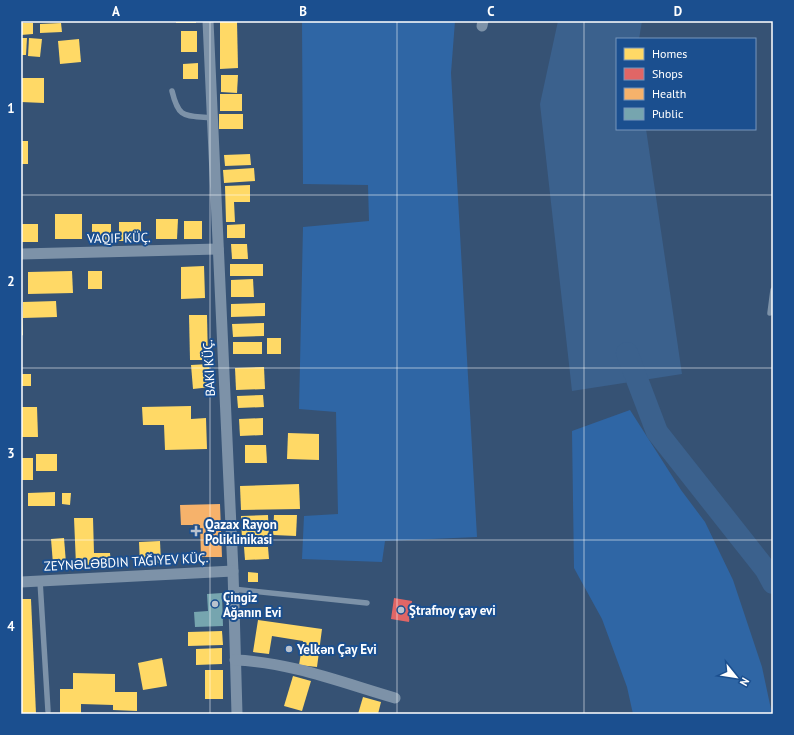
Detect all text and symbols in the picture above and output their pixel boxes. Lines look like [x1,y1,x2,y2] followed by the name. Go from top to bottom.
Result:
[112,3,120,20] text: A
[299,3,307,20] text: B
[487,3,495,20] text: C
[674,3,682,20] text: D
[616,38,756,130] legend
[652,46,687,61] text: Homes
[652,66,683,81] text: Shops
[652,86,686,101] text: Health
[7,100,15,117] text: 1
[652,106,684,121] text: Public
[86,229,151,247] street label: VAQIF KÜÇ.
[7,273,15,290] text: 2
[199,339,219,397] street label: BAKI KÜÇ.
[7,445,15,462] text: 3
[205,516,277,548] place label: Qazax Rayon Poliklinikasi
[190,525,202,537] marker: Qazax Rayon Poliklinikasi
[43,549,209,575] street label: ZEYNƏLƏBDIN TAĞIYEV KÜÇ.
[223,589,281,621] place label: Çingiz Ağanın Evi
[210,599,220,609] marker: Çingiz Ağanın Evi
[409,602,496,619] place label: Ştrafnoy çay evi
[396,605,406,615] marker: Ştrafnoy çay evi
[7,618,15,635] text: 4
[296,641,377,658] place label: Yelkən Çay Evi
[284,644,294,654] marker: Yelkən Çay Evi
[716,657,756,697] north arrow
[737,675,753,689] text: N

